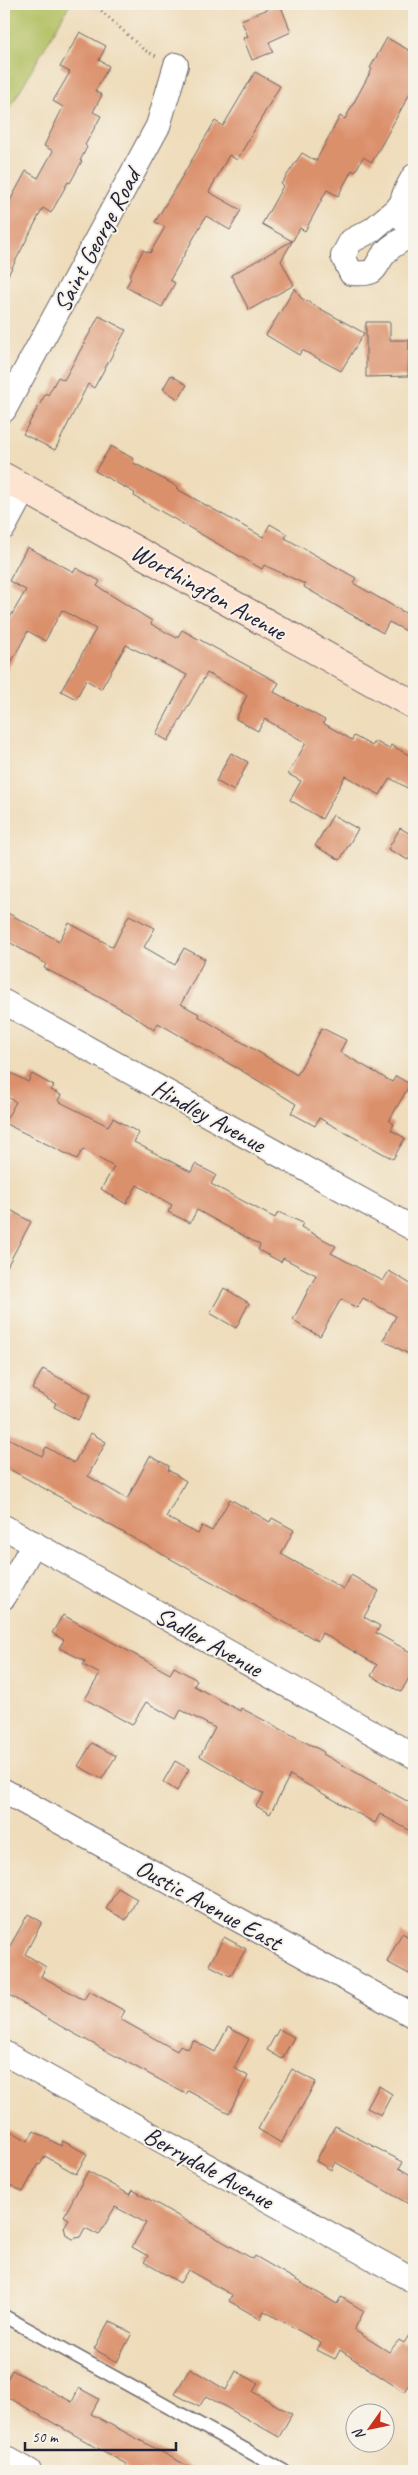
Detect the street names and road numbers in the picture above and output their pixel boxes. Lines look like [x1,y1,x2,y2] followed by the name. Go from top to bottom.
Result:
[46,160,150,317] street label: Saint George Road
[125,536,293,649] street label: Worthington Avenue
[146,1072,272,1161] street label: Hindley Avenue
[149,1599,269,1685] street label: Sadler Avenue
[130,1852,290,1960] street label: Oustic Avenue East
[138,2119,281,2218] street label: Berrydale Avenue

